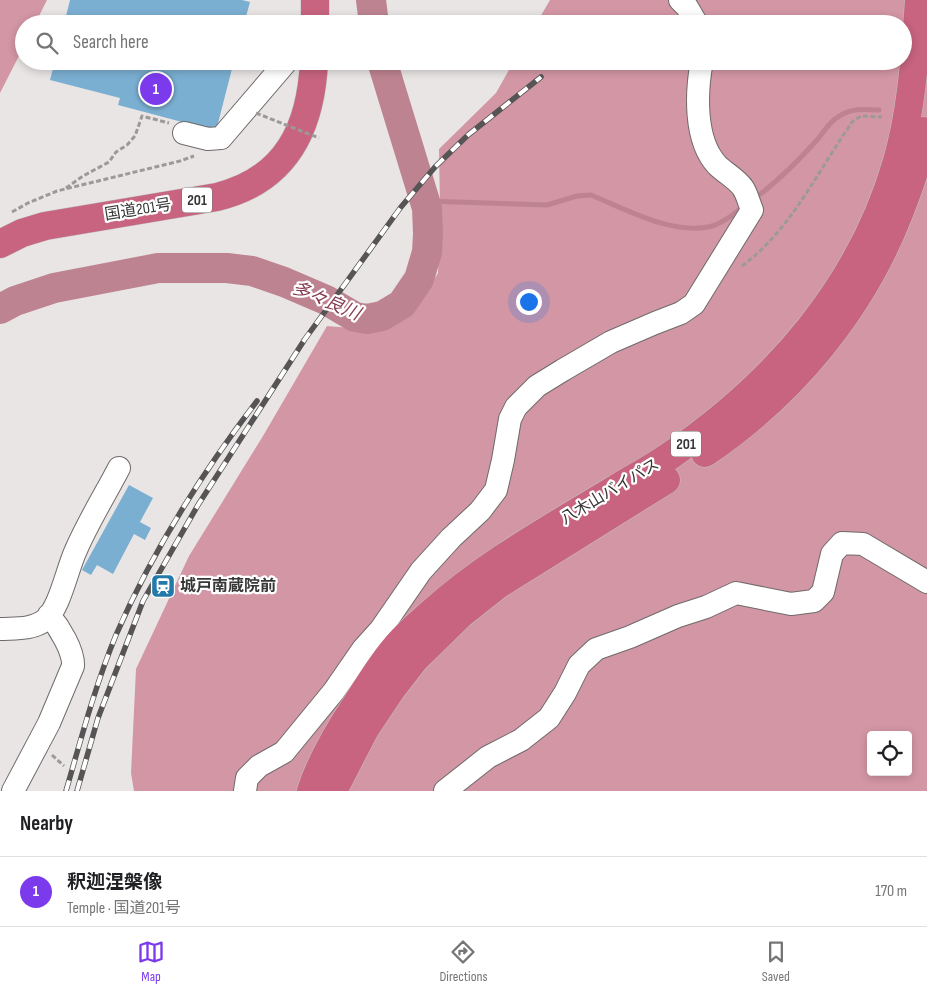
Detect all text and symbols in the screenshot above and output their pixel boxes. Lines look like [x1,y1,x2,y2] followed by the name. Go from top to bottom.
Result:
[15,15,912,70] search box
[33,29,61,57] icon: search
[73,31,149,54] text: Search here
[140,70,172,108] pin: 1
[182,188,212,212] road number: 201
[103,195,173,225] street label: 国道201号
[289,277,365,326] water label: 多々良川
[516,289,542,315] your location
[671,432,701,456] road number: 201
[557,455,663,529] street label: 八木山バイパス
[150,573,176,599] station icon: 城戸南蔵院前
[180,576,276,596] place label: 城戸南蔵院前
[867,731,912,776] map controls
[867,731,912,776] button: locate
[20,811,73,836] text: Nearby
[67,871,162,894] text: 釈迦涅槃像
[33,882,39,901] text: 1
[875,882,907,901] text: 170 m
[67,899,181,918] text: Temple · 国道201号
[137,938,165,985] tab: Map
[439,938,488,985] tab: Directions
[762,938,790,985] tab: Saved

